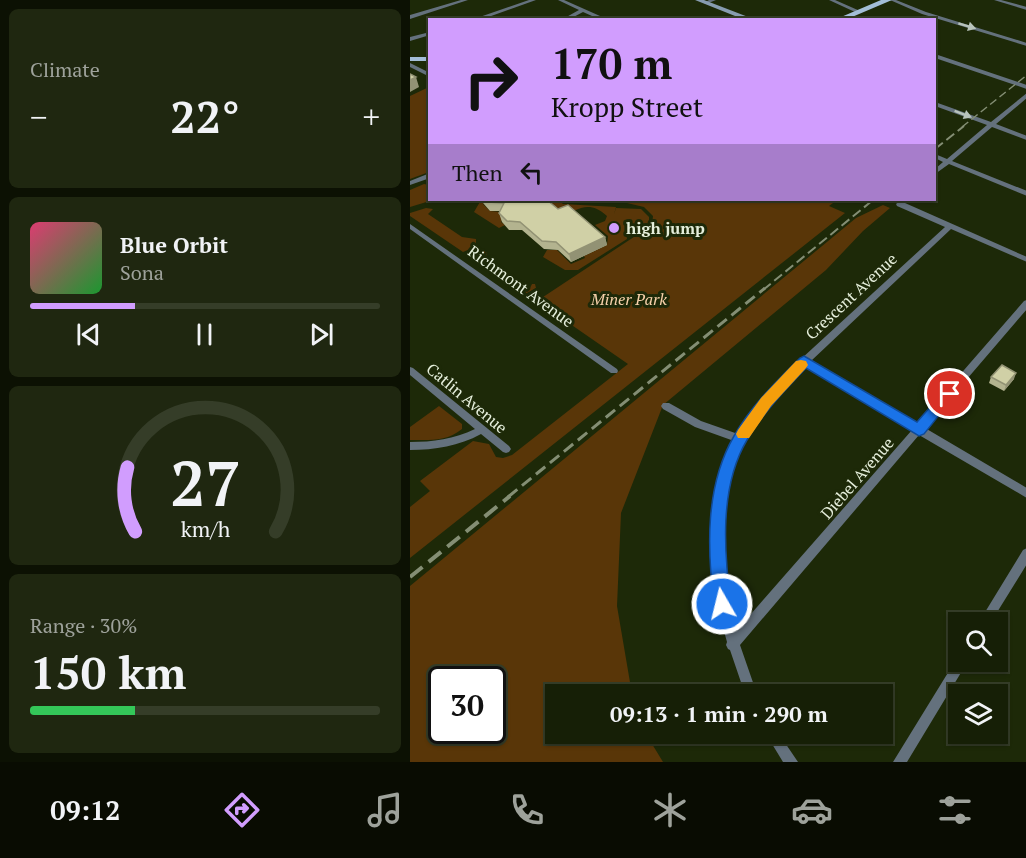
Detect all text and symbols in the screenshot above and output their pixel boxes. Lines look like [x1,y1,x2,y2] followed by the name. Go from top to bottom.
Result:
[958,22,976,32] one-way arrow
[551,35,672,91] text: 170 m
[452,42,530,120] icon: right
[30,56,100,83] text: Climate
[170,86,240,146] text: 22°
[551,89,703,125] text: Kropp Street
[30,95,48,138] text: −
[362,95,380,138] text: +
[954,110,972,119] one-way arrow
[515,156,548,189] icon: left
[452,158,503,187] text: Then
[626,217,705,239] place label: high jump
[607,221,621,235] marker: high jump
[120,230,228,259] text: Blue Orbit
[464,240,578,332] street label: Richmont Avenue
[800,248,902,344] street label: Crescent Avenue
[120,259,164,286] text: Sona
[590,288,667,310] park label: Miner Park
[72,318,105,351] icon: previous
[188,318,221,351] icon: pause
[305,318,338,351] icon: next
[422,358,512,438] street label: Catlin Avenue
[924,368,975,419] pin
[933,377,966,410] icon: arrive
[815,432,899,524] street label: Diebel Avenue
[170,441,240,524] text: 27
[180,516,230,544] text: km/h
[690,572,754,636] position arrow
[30,612,137,639] text: Range · 30%
[948,612,1008,744] map controls
[948,612,1008,672] button: search
[30,642,186,702] text: 150 km
[428,666,506,744] speed limit sign: 30
[948,684,1008,744] button: layers
[610,699,828,728] text: 09:13 · 1 min · 290 m
[221,789,263,831] icon: directions
[364,789,406,831] icon: music
[506,789,548,831] icon: phone
[649,789,691,831] icon: climate
[791,789,833,831] icon: car
[934,789,976,831] icon: filters
[50,792,121,828] text: 09:12

